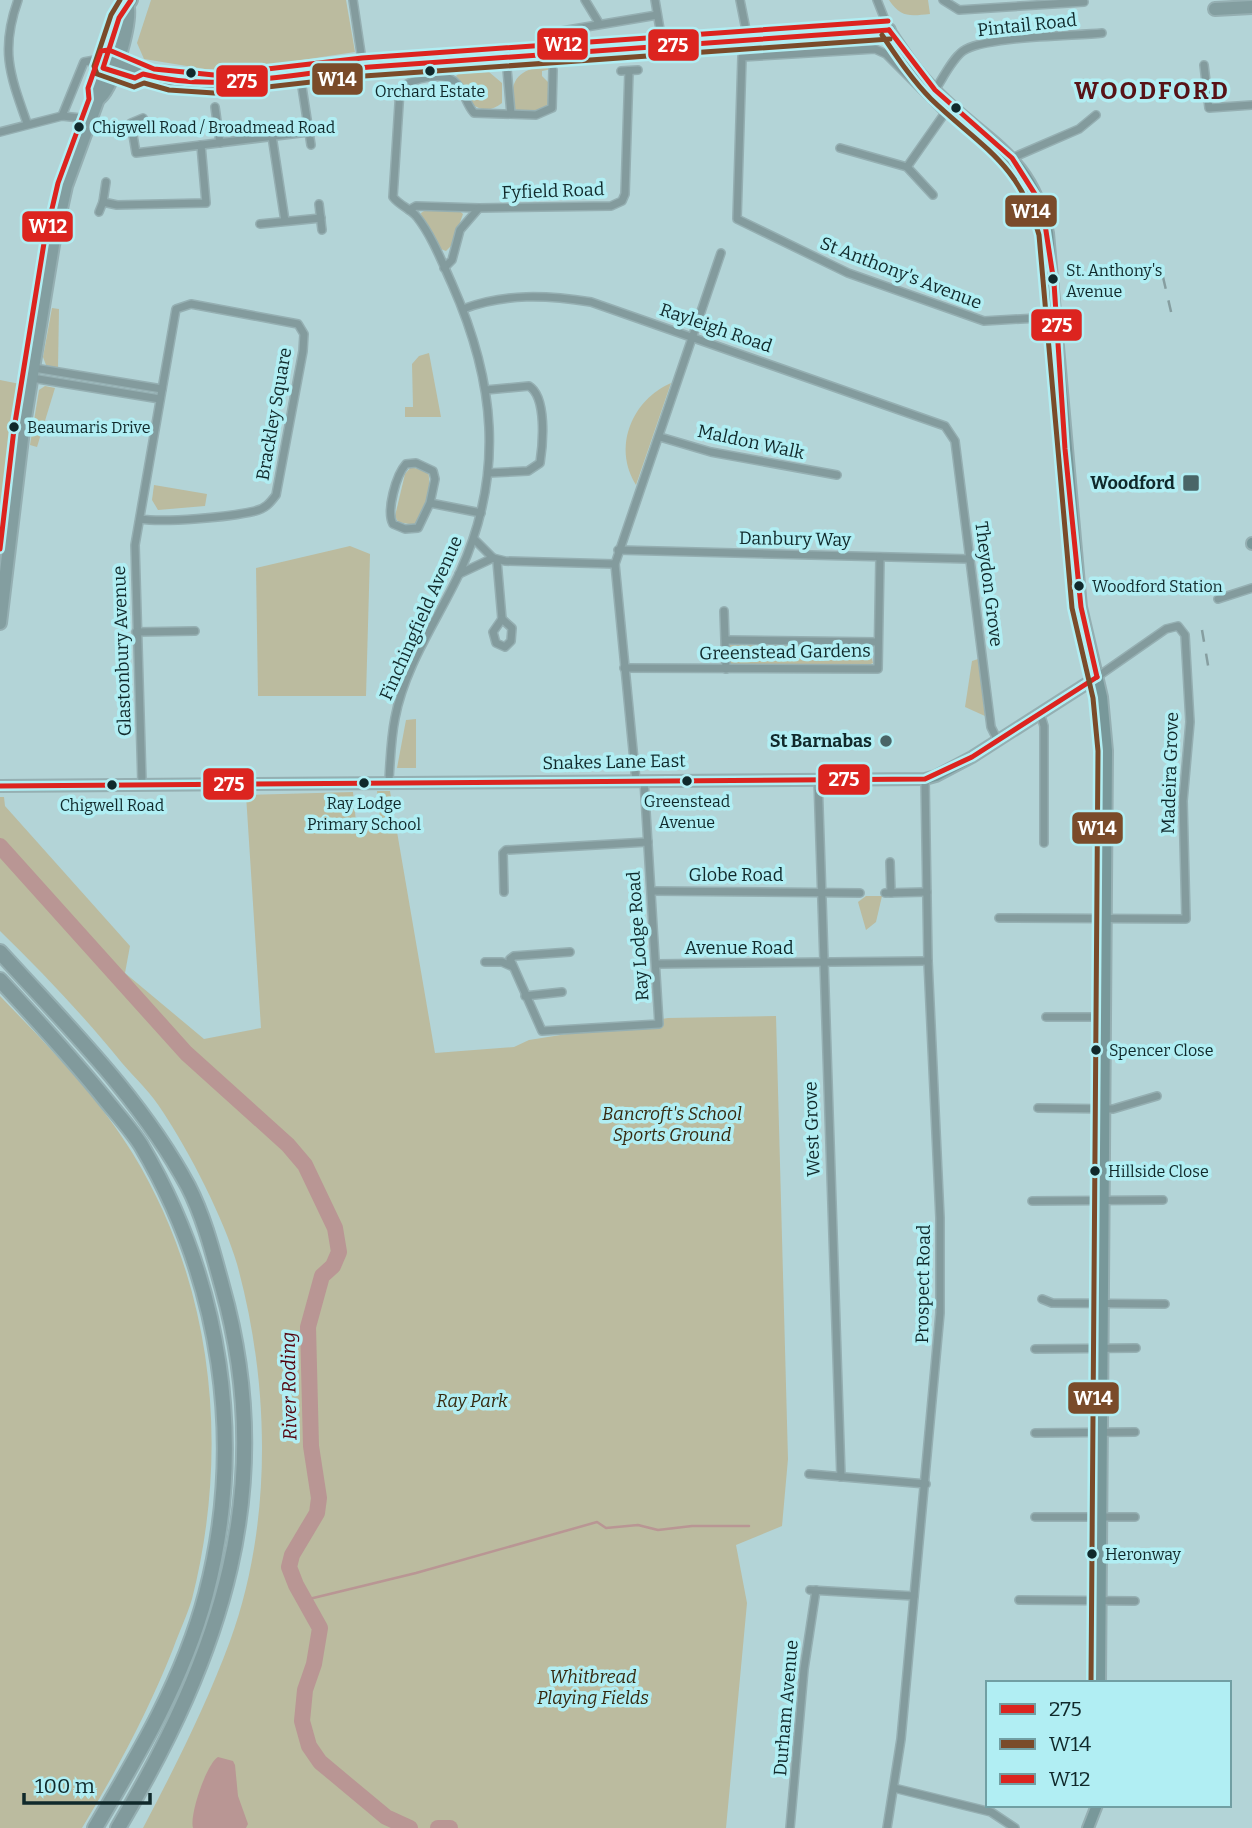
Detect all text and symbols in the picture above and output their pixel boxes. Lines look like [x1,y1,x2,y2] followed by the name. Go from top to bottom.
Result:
[976,9,1078,41] street label: Pintail Road
[536,27,589,61] line badge: W12
[647,28,700,62] line badge: 275
[544,33,582,56] text: W12
[658,34,688,57] text: 275
[311,62,364,96] line badge: W14
[215,64,269,98] line badge: 275
[423,64,437,78] marker: Orchard Estate
[184,66,198,80] unlabelled marker
[317,68,357,91] text: W14
[227,70,257,93] text: 275
[1074,77,1230,105] district label: WOODFORD
[375,82,485,101] place label: Orchard Estate
[949,101,963,115] unlabelled marker
[92,118,336,137] place label: Chigwell Road / Broadmead Road
[72,120,86,134] marker: Chigwell Road / Broadmead Road
[501,178,605,204] street label: Fyfield Road
[1004,194,1058,228] line badge: W14
[1011,200,1051,223] text: W14
[21,210,74,243] line badge: W12
[29,215,67,238] text: W12
[817,232,985,314] street label: St Anthony's Avenue
[1066,261,1162,301] place label: St. Anthony's Avenue
[1046,272,1060,286] marker: St. Anthony's Avenue
[657,298,775,358] street label: Rayleigh Road
[1030,308,1083,342] line badge: 275
[1042,314,1072,337] text: 275
[251,346,297,482] street label: Brackley Square
[27,418,150,437] place label: Beaumaris Drive
[7,420,21,434] marker: Beaumaris Drive
[695,420,807,464] street label: Maldon Walk
[1090,472,1175,494] place label: Woodford
[1181,473,1201,493] marker: Woodford
[970,520,1008,648] street label: Theydon Grove
[739,527,852,551] street label: Danbury Way
[375,532,467,704] street label: Finchingfield Avenue
[108,565,136,737] street label: Glastonbury Avenue
[1092,577,1223,596] place label: Woodford Station
[1072,579,1086,593] marker: Woodford Station
[699,640,871,664] street label: Greenstead Gardens
[1157,712,1183,834] street label: Madeira Grove
[770,730,872,752] place label: St Barnabas
[878,733,894,749] marker: St Barnabas
[542,750,686,774] street label: Snakes Lane East
[817,763,871,796] line badge: 275
[202,767,255,801] line badge: 275
[829,768,859,791] text: 275
[214,773,244,796] text: 275
[680,774,694,788] marker: Greenstead Avenue
[357,776,371,790] marker: Ray Lodge Primary School
[105,778,119,792] marker: Chigwell Road
[644,792,731,832] place label: Greenstead Avenue
[307,794,422,834] place label: Ray Lodge Primary School
[60,796,165,815] place label: Chigwell Road
[1071,811,1124,845] line badge: W14
[1077,817,1117,840] text: W14
[689,864,784,886] street label: Globe Road
[622,870,654,1002] street label: Ray Lodge Road
[684,937,794,959] street label: Avenue Road
[1109,1041,1214,1060] place label: Spencer Close
[1089,1043,1103,1057] marker: Spencer Close
[799,1081,825,1177] street label: West Grove
[602,1103,742,1146] park label: Bancroft's School Sports Ground
[1108,1162,1209,1181] place label: Hillside Close
[1088,1164,1102,1178] marker: Hillside Close
[911,1224,935,1344] street label: Prospect Road
[277,1332,301,1440] water label: River Roding
[1067,1381,1120,1415] line badge: W14
[1073,1387,1113,1410] text: W14
[436,1390,508,1412] park label: Ray Park
[1105,1545,1182,1564] place label: Heronway
[1085,1547,1099,1561] marker: Heronway
[769,1639,803,1777] street label: Durham Avenue
[537,1666,649,1709] park label: Whitbread Playing Fields
[986,1681,1231,1807] legend
[1049,1696,1082,1722] text: 275
[1049,1731,1091,1757] text: W14
[24,1762,150,1806] scale bar
[1049,1766,1090,1792] text: W12
[35,1773,95,1799] text: 100 m

